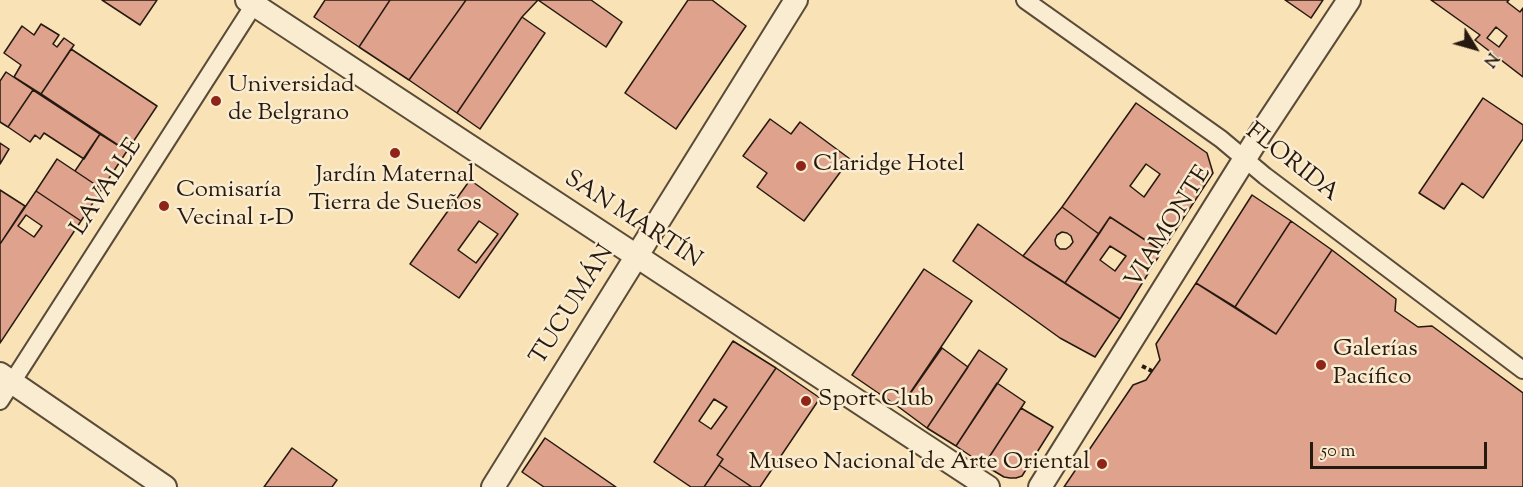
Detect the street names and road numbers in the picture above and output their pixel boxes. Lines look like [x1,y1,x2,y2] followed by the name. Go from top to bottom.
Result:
[1239,119,1343,209] street label: FLORIDA
[66,134,150,242] street label: LAVALLE
[1121,161,1219,295] street label: VIAMONTE
[558,166,706,276] street label: SAN MARTÍN
[526,241,622,371] street label: TUCUMÁN

